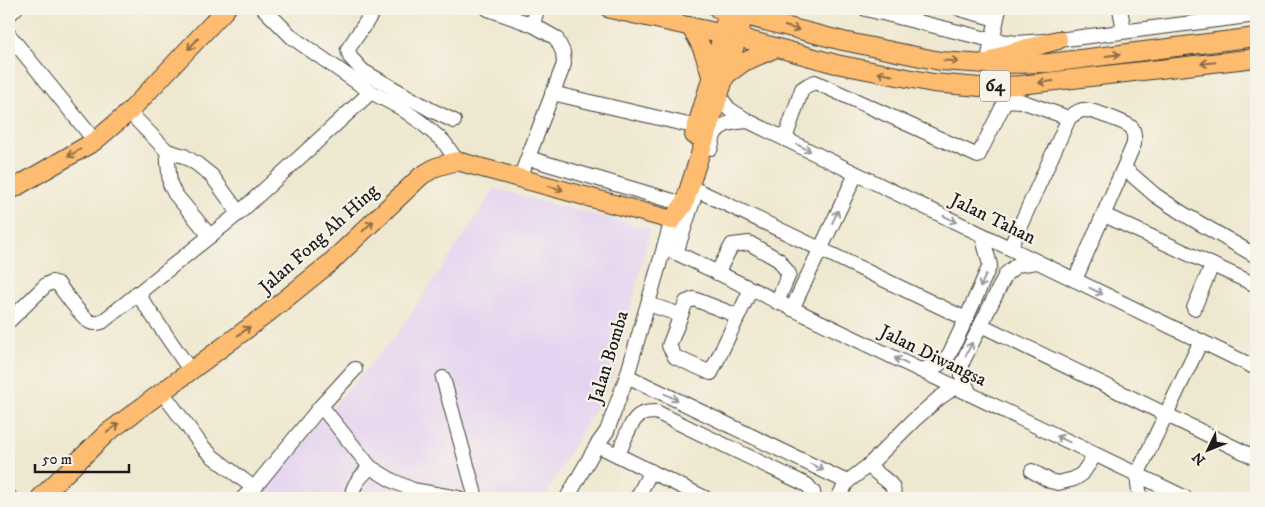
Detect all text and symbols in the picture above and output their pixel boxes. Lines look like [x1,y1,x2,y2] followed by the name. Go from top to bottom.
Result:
[783,23,799,33] one-way arrow
[187,38,199,51] one-way arrow
[1104,50,1120,60] one-way arrow
[942,57,958,66] one-way arrow
[1200,58,1216,68] one-way arrow
[878,68,894,78] one-way arrow
[980,70,1010,102] road number: 64
[1039,77,1055,87] one-way arrow
[796,144,811,153] one-way arrow
[67,149,81,159] one-way arrow
[253,179,384,300] street label: Jalan Fong Ah Hing
[547,184,563,193] one-way arrow
[945,188,1039,249] street label: Jalan Tahan
[831,210,841,225] one-way arrow
[942,215,957,225] one-way arrow
[361,221,373,233] one-way arrow
[978,273,988,288] one-way arrow
[1088,286,1103,296] one-way arrow
[583,308,634,408] street label: Jalan Bomba
[874,319,990,392] street label: Jalan Diwangsa
[237,326,251,336] one-way arrow
[965,342,974,357] one-way arrow
[893,356,908,366] one-way arrow
[663,392,678,402] one-way arrow
[106,423,119,434] one-way arrow
[1182,424,1232,474] north arrow
[1056,434,1071,443] one-way arrow
[35,442,129,474] scale bar
[1188,447,1210,469] text: N
[42,450,72,469] text: 50 m
[809,463,824,472] one-way arrow

